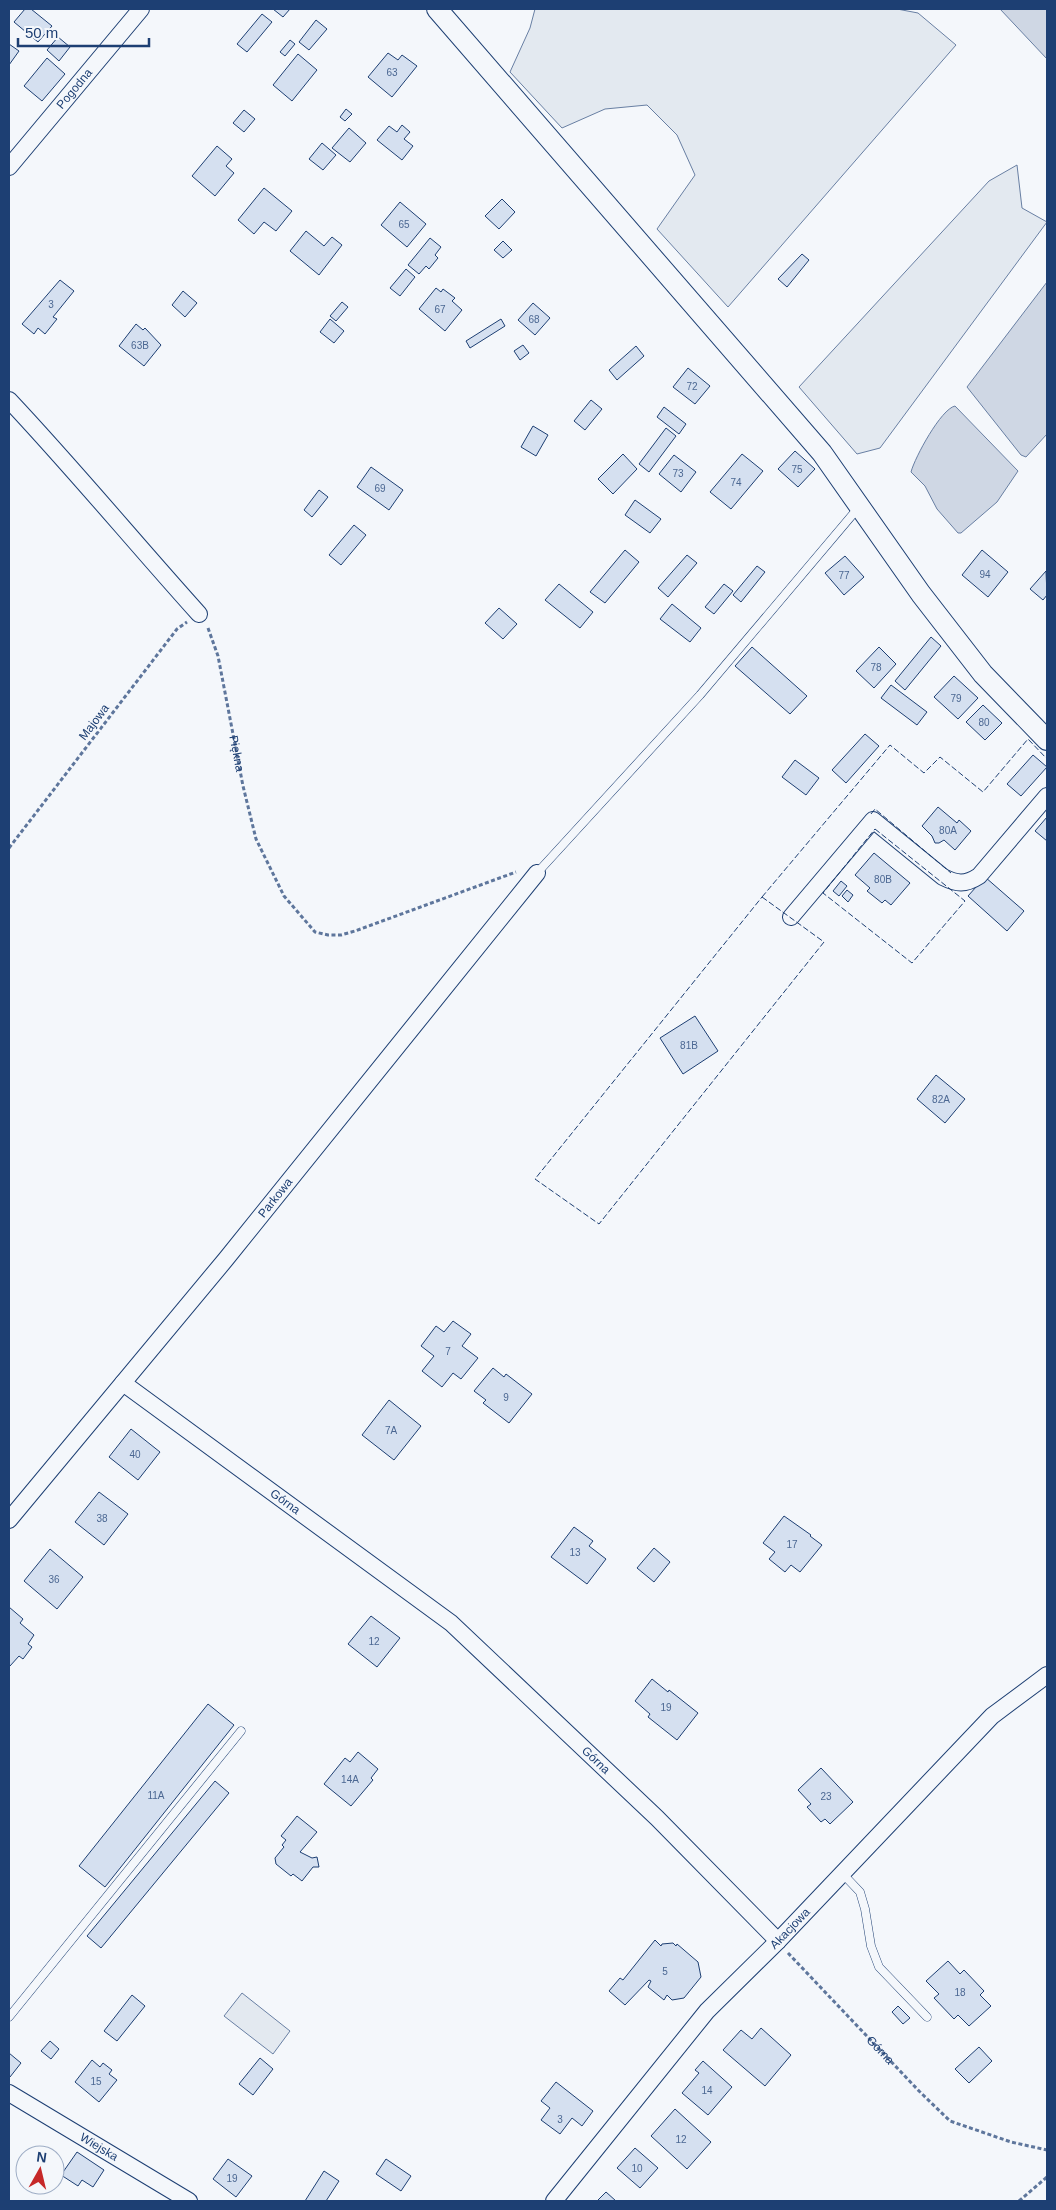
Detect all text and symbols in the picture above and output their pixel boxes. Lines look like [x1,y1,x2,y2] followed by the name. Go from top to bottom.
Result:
[18,15,149,47] scale bar
[25,24,58,41] text: 50 m
[54,66,95,112] street label: Pogodna
[386,67,398,78] house number: 63
[398,219,410,230] house number: 65
[48,299,54,310] house number: 3
[434,304,446,315] house number: 67
[528,314,540,325] house number: 68
[131,340,149,351] house number: 63B
[686,381,698,392] house number: 72
[791,464,803,475] house number: 75
[672,468,684,479] house number: 73
[730,477,742,488] house number: 74
[374,483,386,494] house number: 69
[979,569,991,580] house number: 94
[838,570,850,581] house number: 77
[870,662,882,673] house number: 78
[950,693,962,704] house number: 79
[76,701,112,743] street label: Majowa
[978,717,990,728] house number: 80
[226,734,247,773] street label: Piękna
[939,825,957,836] house number: 80A
[874,874,892,885] house number: 80B
[680,1040,698,1051] house number: 81B
[932,1094,950,1105] house number: 82A
[255,1175,296,1220] street label: Parkowa
[445,1346,451,1357] house number: 7
[503,1392,509,1403] house number: 9
[385,1425,397,1436] house number: 7A
[129,1449,141,1460] house number: 40
[268,1486,303,1517] street label: Górna
[96,1513,108,1524] house number: 38
[786,1539,798,1550] house number: 17
[569,1547,581,1558] house number: 13
[48,1574,60,1585] house number: 36
[368,1636,380,1647] house number: 12
[660,1702,672,1713] house number: 19
[579,1744,613,1777] street label: Górna
[341,1774,359,1785] house number: 14A
[147,1790,165,1801] house number: 11A
[820,1791,832,1802] house number: 23
[767,1905,813,1952] street label: Akacjowa
[662,1966,668,1977] house number: 5
[954,1987,966,1998] house number: 18
[864,2033,897,2067] street label: Górna
[90,2076,102,2087] house number: 15
[701,2085,713,2096] house number: 14
[557,2114,563,2125] house number: 3
[77,2130,121,2164] street label: Wiejska
[675,2134,687,2145] house number: 12
[15,2145,65,2195] north arrow
[36,2148,48,2166] text: N
[631,2163,643,2174] house number: 10
[226,2173,238,2184] house number: 19

